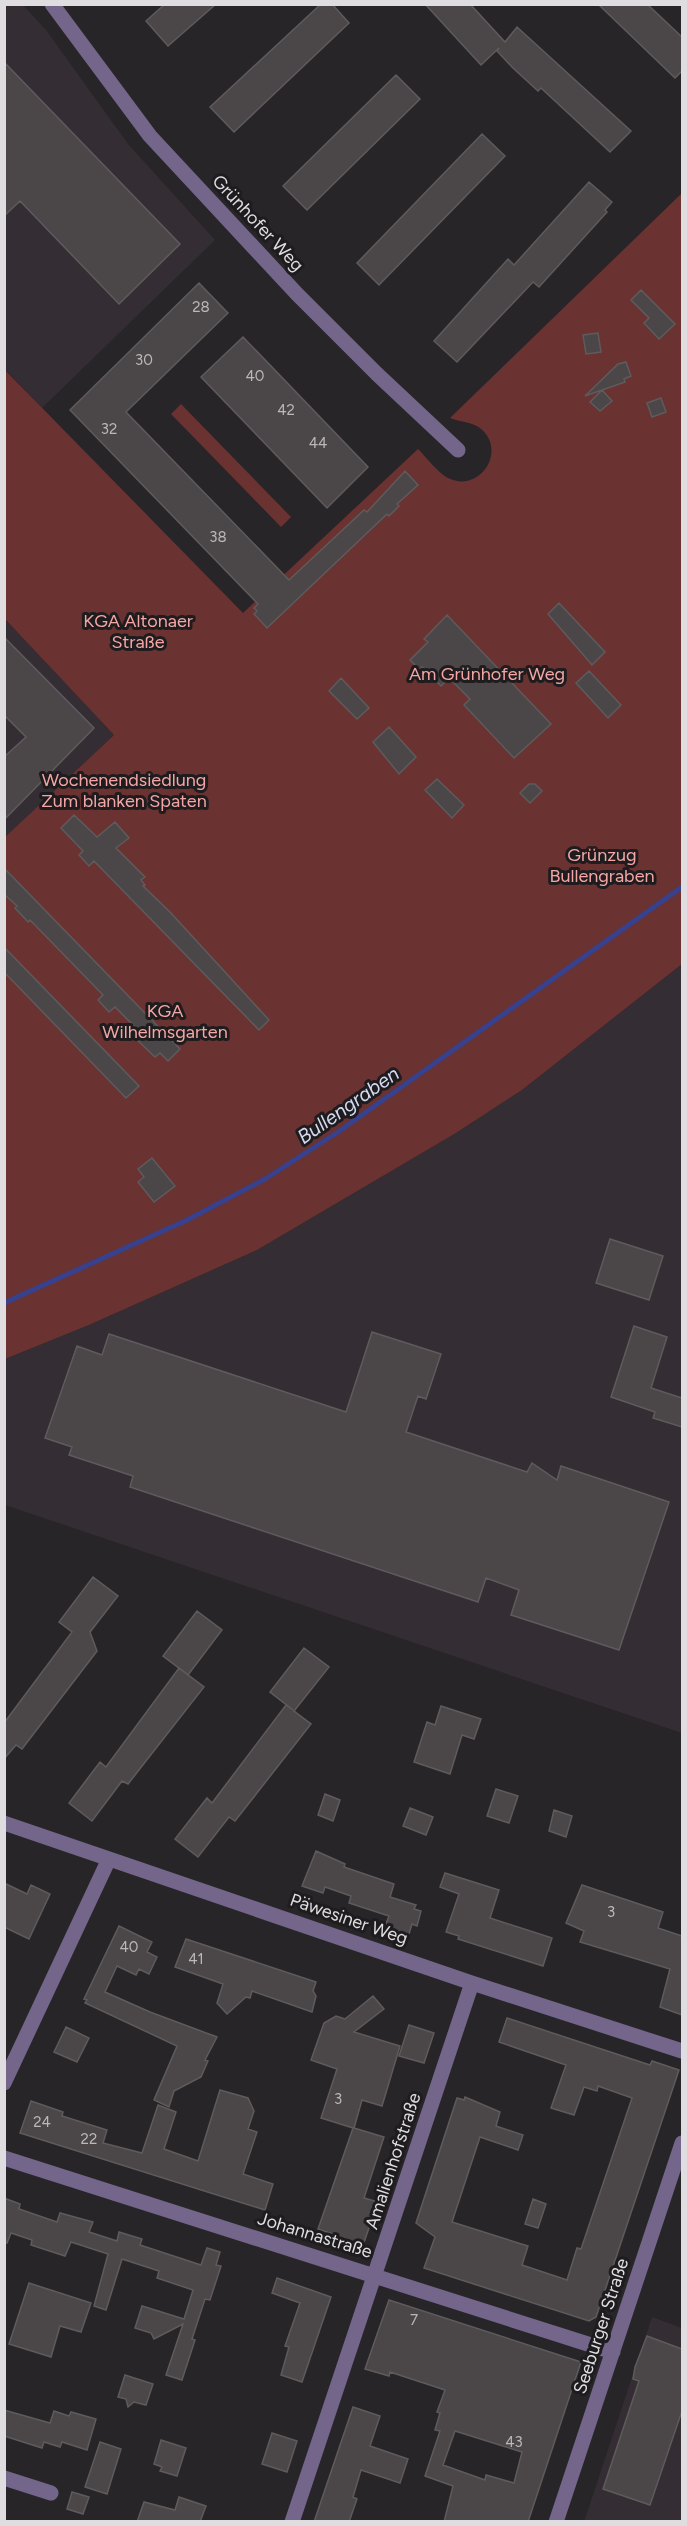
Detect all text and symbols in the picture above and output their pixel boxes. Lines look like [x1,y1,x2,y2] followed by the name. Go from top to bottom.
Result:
[208,170,308,276] street label: Grünhofer Weg
[192,298,210,316] house number: 28
[135,351,153,369] house number: 30
[246,367,264,385] house number: 40
[277,401,295,419] house number: 42
[101,420,117,438] house number: 32
[309,434,327,452] house number: 44
[209,528,227,546] house number: 38
[83,610,193,653] park label: KGA Altonaer Straße
[409,663,565,685] park label: Am Grünhofer Weg
[41,769,207,812] park label: Wochenendsiedlung Zum blanken Spaten
[549,844,655,887] park label: Grünzug Bullengraben
[102,1000,228,1043] park label: KGA Wilhelmsgarten
[293,1061,403,1149] water label: Bullengraben
[287,1889,411,1949] street label: Päwesiner Weg
[607,1903,615,1921] house number: 3
[120,1938,138,1956] house number: 40
[188,1950,204,1968] house number: 41
[334,2090,342,2108] house number: 3
[361,2090,425,2232] street label: Amalienhofstraße
[33,2113,51,2131] house number: 24
[81,2130,97,2148] house number: 22
[255,2207,375,2263] street label: Johannastraße
[569,2255,633,2397] street label: Seeburger Straße
[410,2311,418,2329] house number: 7
[505,2433,523,2451] house number: 43

